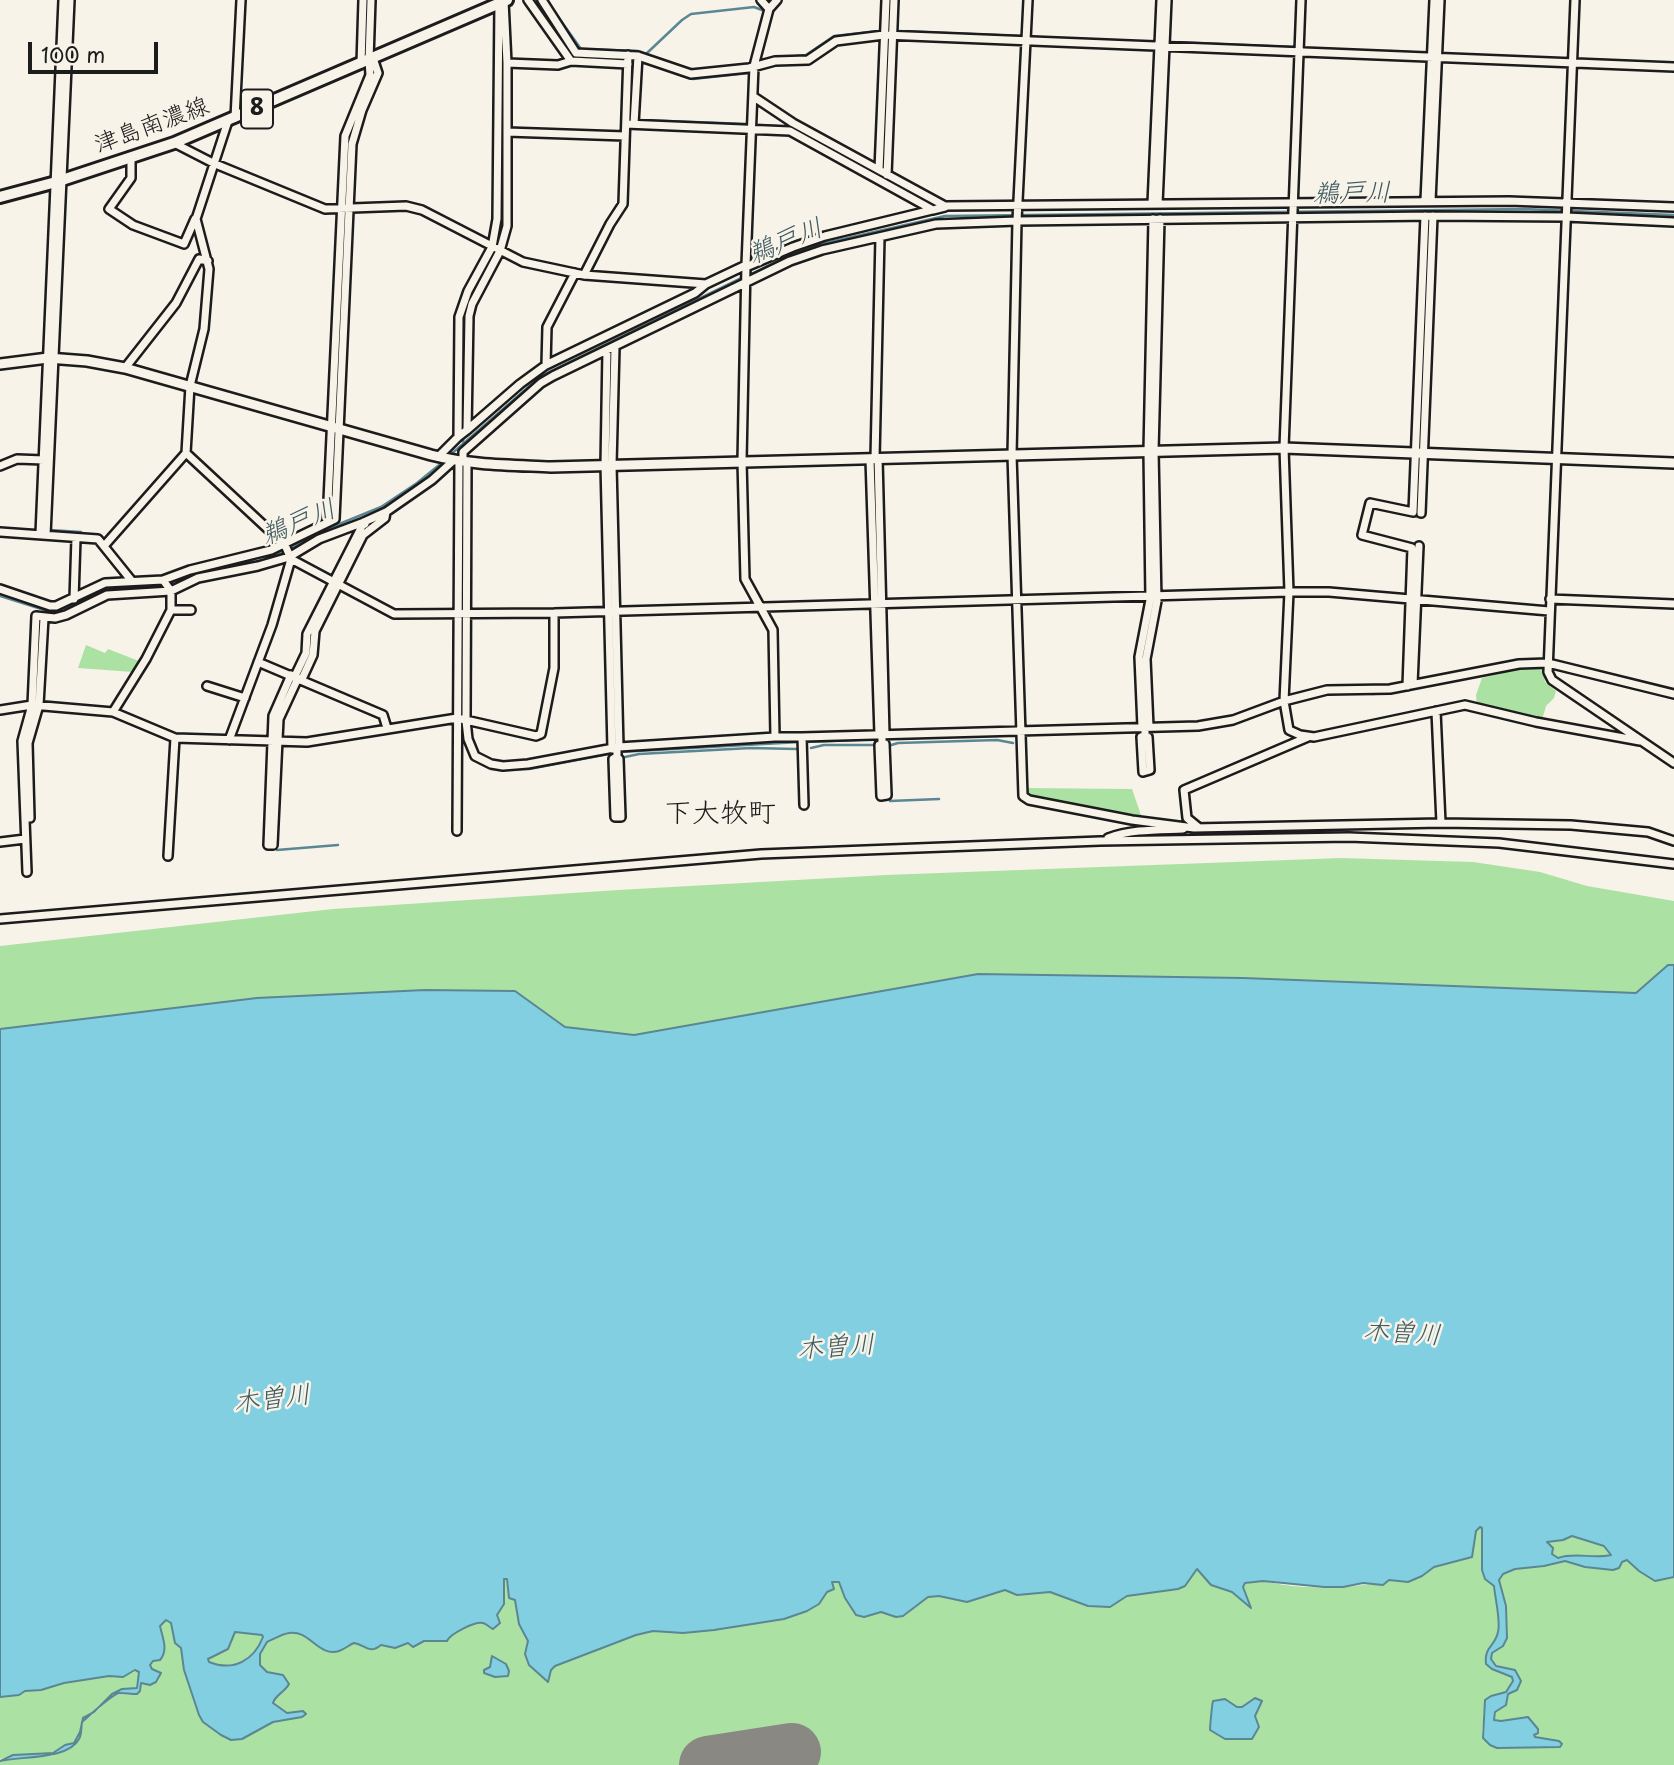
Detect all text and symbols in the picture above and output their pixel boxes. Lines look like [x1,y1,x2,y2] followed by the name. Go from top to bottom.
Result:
[32,28,161,72] scale bar
[41,38,105,70] text: 100 m
[241,90,273,128] road number: 8
[91,92,213,160] street label: 津島南濃線
[1313,178,1391,210] water label: 鵜戸川
[744,213,828,271] water label: 鵜戸川
[257,494,341,552] water label: 鵜戸川
[664,797,776,831] district label: 下大牧町
[1362,1316,1442,1352] water label: 木曽川
[796,1330,876,1366] water label: 木曽川
[231,1380,313,1420] water label: 木曽川

